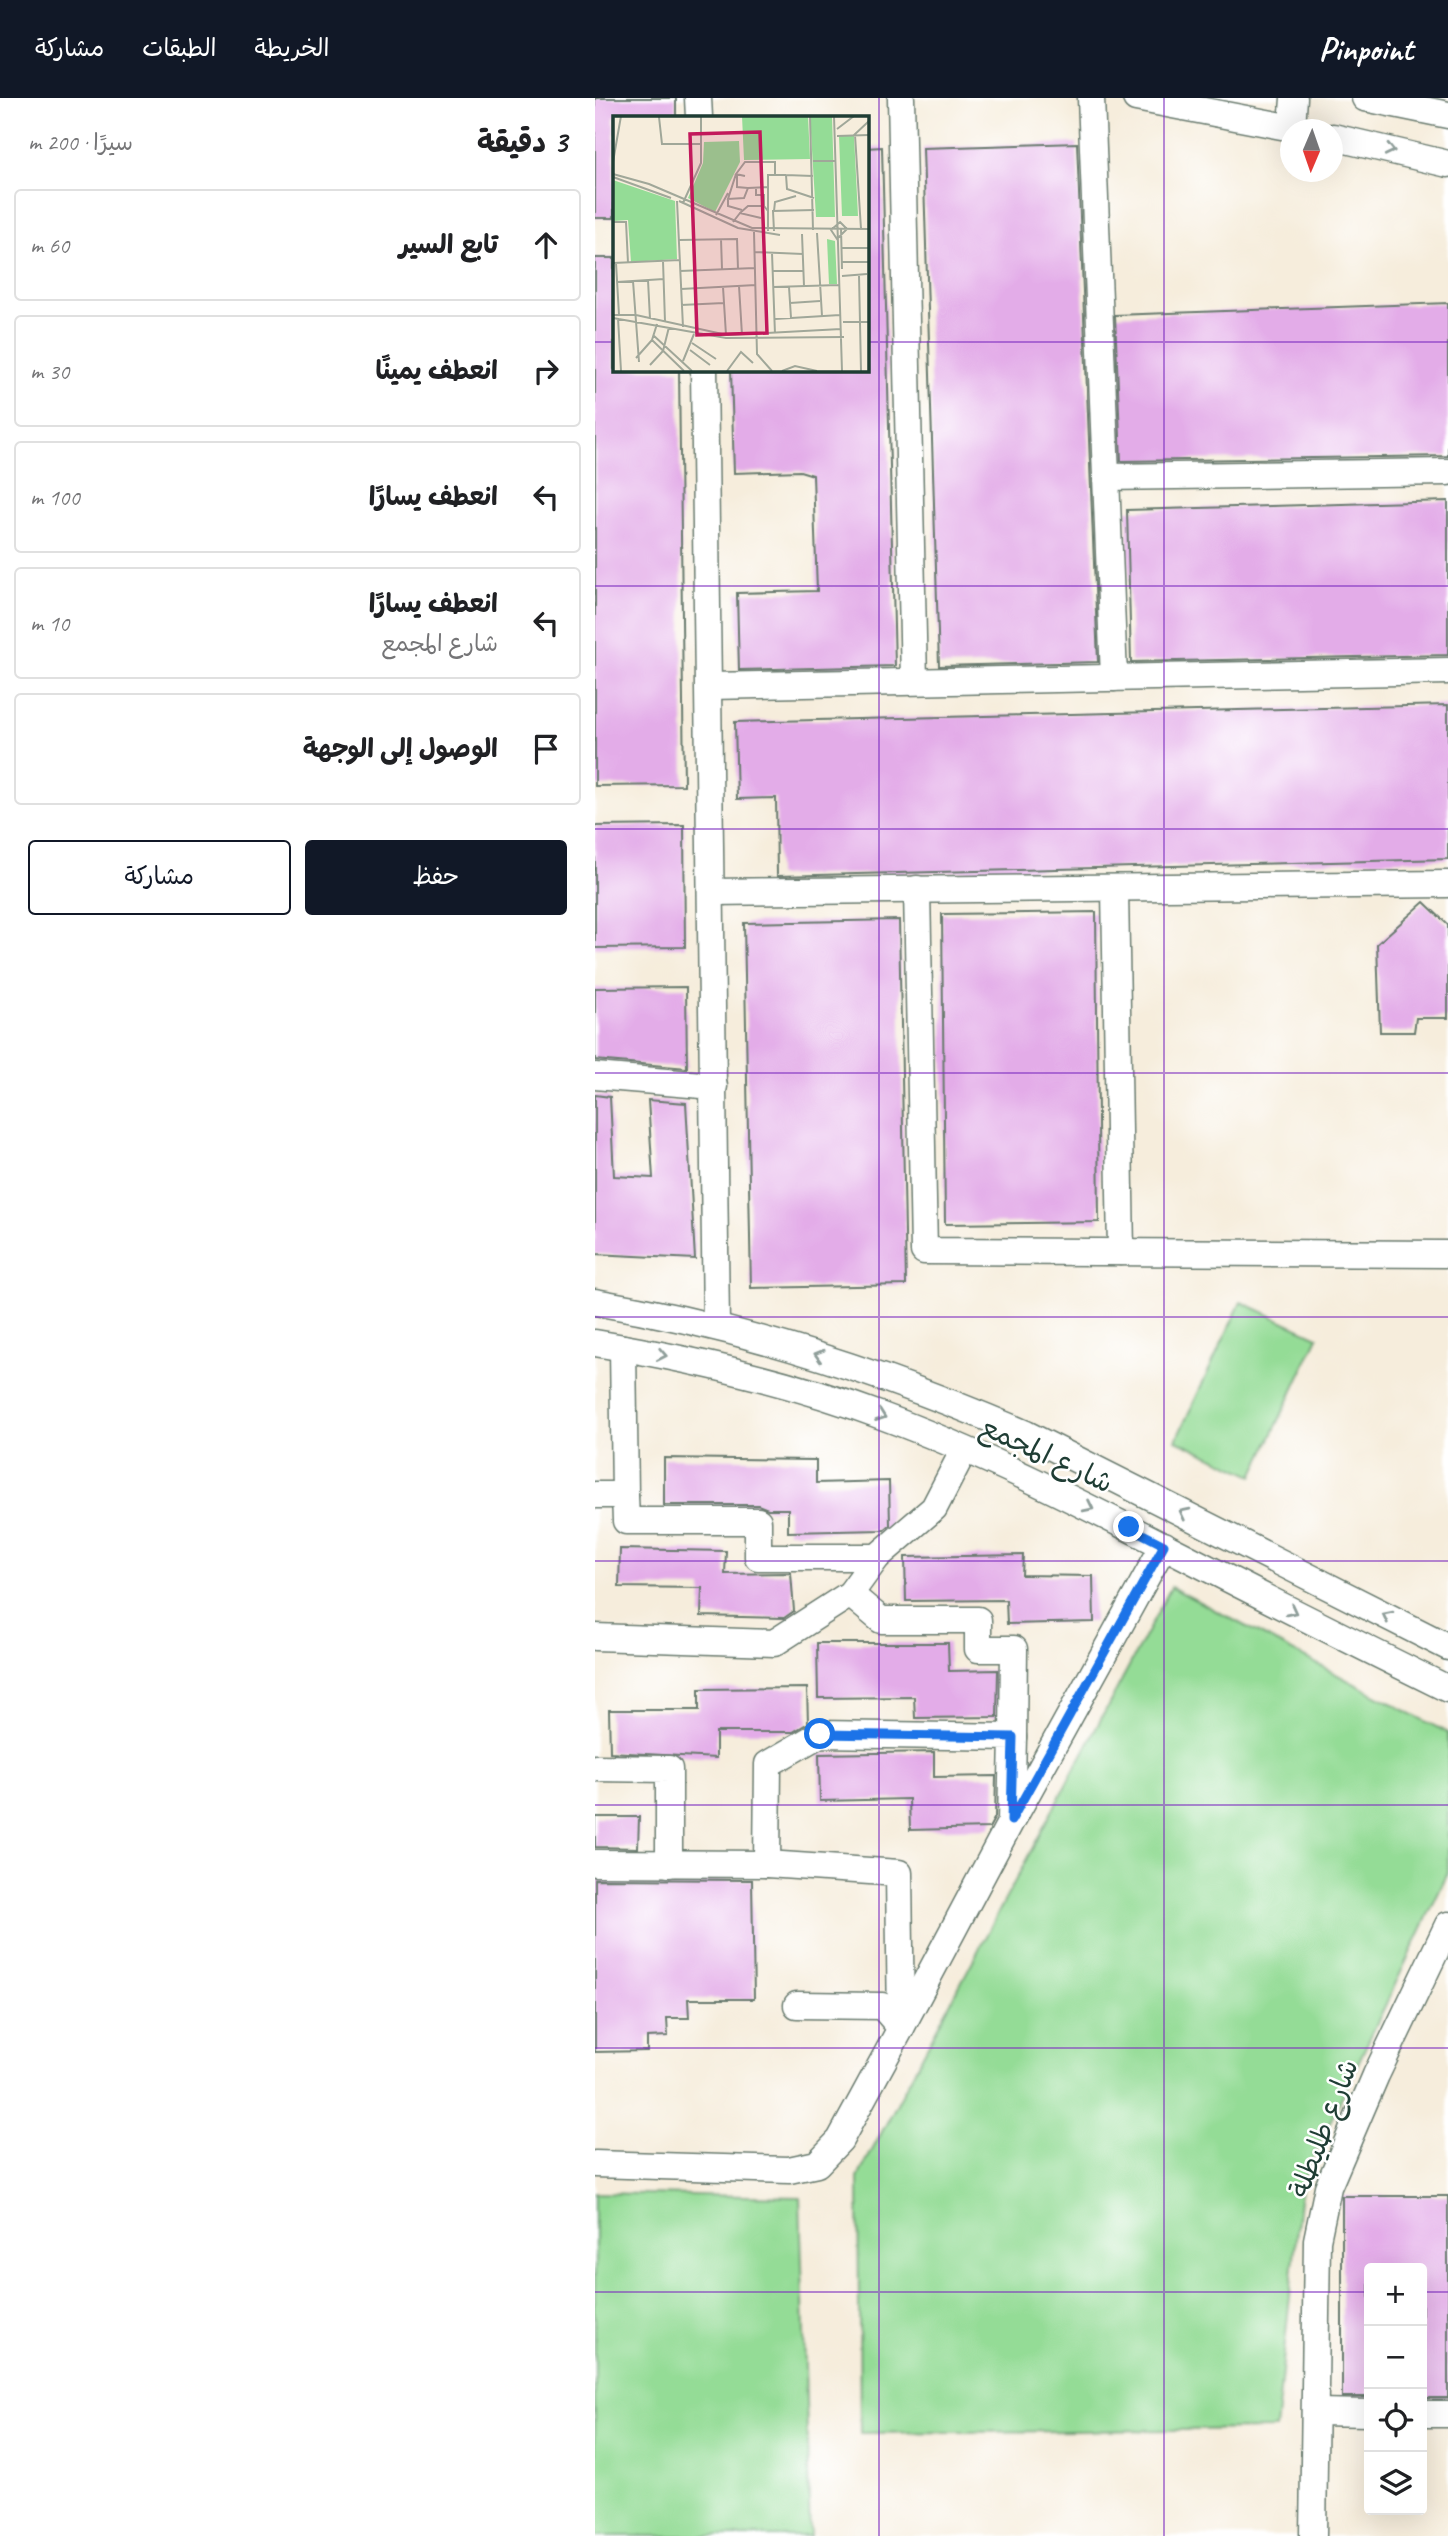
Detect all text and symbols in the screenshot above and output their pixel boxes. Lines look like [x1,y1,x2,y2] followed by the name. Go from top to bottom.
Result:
[1319,28,1413,70] text: Pinpoint
[35,33,104,63] text: مشاركة
[142,33,217,63] text: الطبقات
[255,33,329,63] text: الخريطة
[613,116,868,371] inset map
[1280,119,1343,182] north arrow
[477,123,567,161] text: 3 دقيقة
[28,128,133,157] text: سيرًا · 200 m
[1384,142,1396,156] one-way arrow
[527,226,565,264] icon: ahead
[399,228,498,261] text: تابع السير
[30,231,69,260] text: 60 m
[527,352,565,390] icon: right
[376,354,498,387] text: انعطف يمينًا
[30,357,69,386] text: 30 m
[527,478,565,516] icon: left
[369,480,498,513] text: انعطف يسارًا
[30,483,80,512] text: 100 m
[369,587,498,620] text: انعطف يسارًا
[527,604,565,642] icon: left
[30,609,69,638] text: 10 m
[381,629,498,658] text: شارع المجمع
[527,730,565,768] icon: arrive
[303,732,498,765] text: الوصول إلى الوجهة
[28,840,291,915] button: مشاركة
[305,840,567,915] button: حفظ
[656,1346,668,1361] one-way arrow
[813,1348,825,1363] one-way arrow
[875,1408,887,1422] one-way arrow
[974,1409,1119,1502] street label: شارع المجمع
[1082,1499,1094,1513] one-way arrow
[1179,1508,1191,1522] one-way arrow
[1113,1511,1144,1542] route end
[1285,1602,1297,1616] one-way arrow
[1382,1610,1394,1624] one-way arrow
[804,1718,835,1749] route start
[1281,2054,1368,2203] street label: شارع طليطلة
[1364,2263,1427,2515] map controls
[1364,2263,1427,2326] button: +
[1364,2326,1427,2389] button: −
[1364,2389,1427,2452] button: locate
[1364,2452,1427,2515] button: layers

